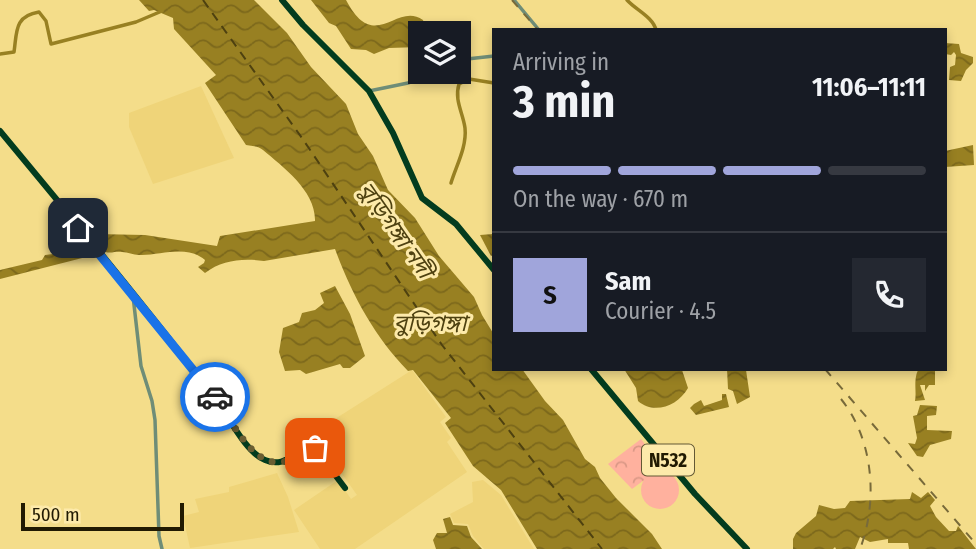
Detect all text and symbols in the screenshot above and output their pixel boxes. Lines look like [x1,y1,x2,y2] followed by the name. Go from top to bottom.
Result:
[408,21,471,84] map controls
[408,21,471,84] button: layers
[513,48,609,76] text: Arriving in
[812,72,926,103] text: 11:06–11:11
[513,74,615,129] text: 3 min
[353,177,442,287] water label: বুড়িগঙ্গা নদী
[513,185,688,213] text: On the way · 670 m
[48,198,108,258] pin
[59,209,97,247] icon: home
[852,258,926,332] button: phone
[605,266,651,297] text: Sam
[543,280,557,311] text: S
[605,297,716,325] text: Courier · 4.5
[393,309,470,337] water label: বুড়িগঙ্গা
[180,362,250,432] courier
[196,378,234,416] icon: car
[285,418,345,478] pin
[296,429,334,467] icon: bag
[642,444,694,475] road number: N532
[21,500,184,532] scale bar
[32,503,80,526] text: 500 m

